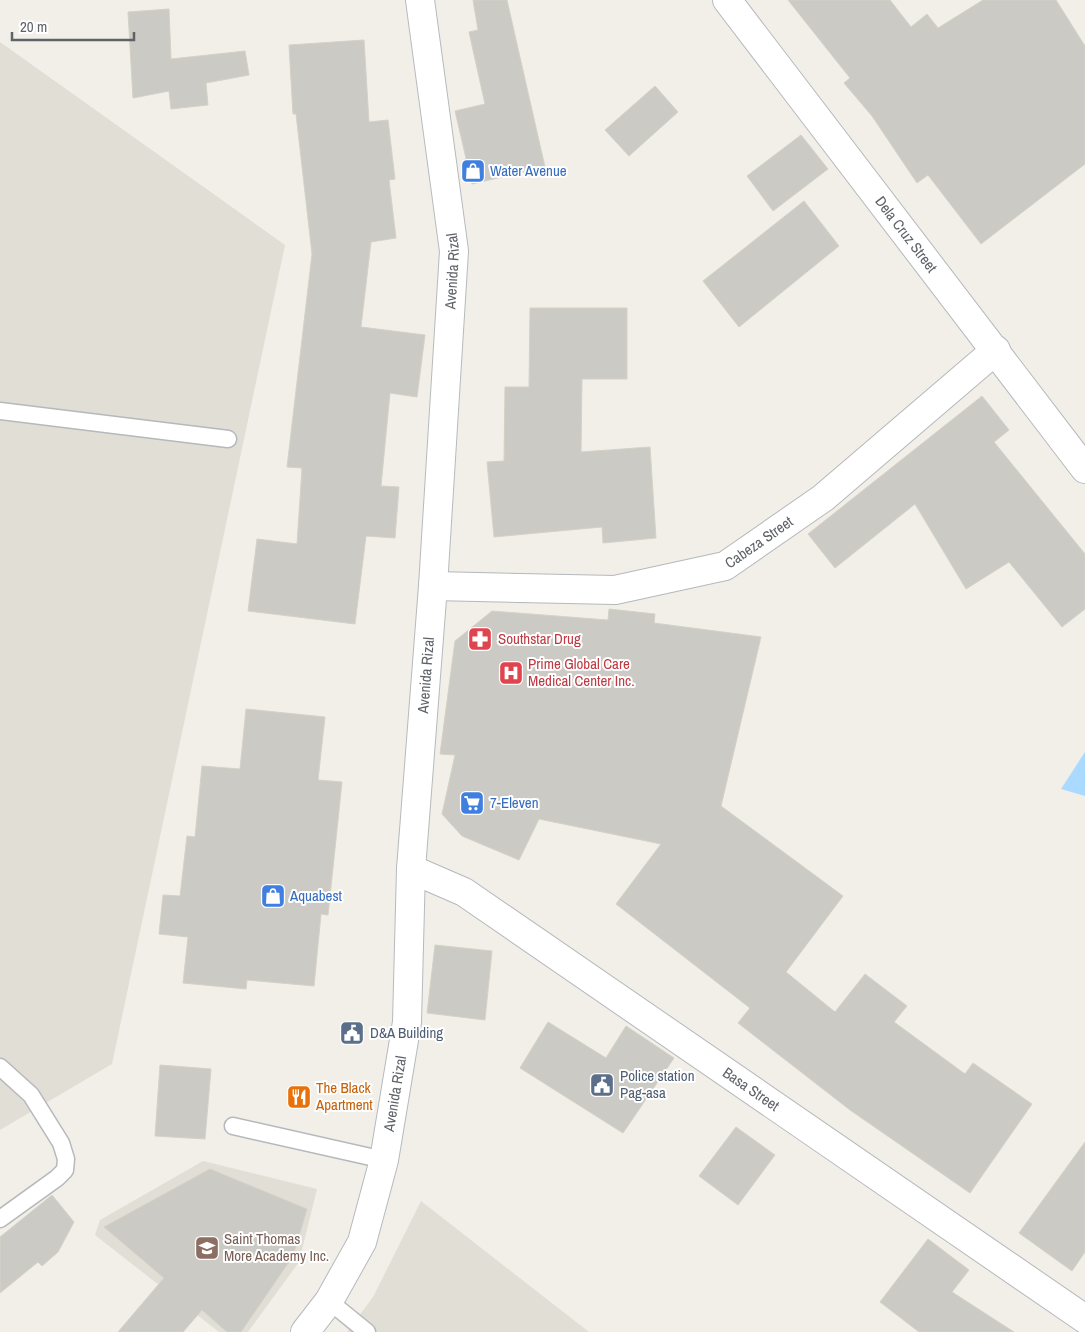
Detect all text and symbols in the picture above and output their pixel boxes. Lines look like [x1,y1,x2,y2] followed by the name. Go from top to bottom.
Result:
[12,10,135,42] scale bar
[20,16,47,37] text: 20 m
[460,158,486,184] shop icon: Water Avenue
[490,160,567,181] place label: Water Avenue
[870,192,943,277] street label: Dela Cruz Street
[439,232,464,311] street label: Avenida Rizal
[720,511,797,573] street label: Cabeza Street
[467,626,493,652] pharmacy icon: Southstar Drug
[498,628,581,649] place label: Southstar Drug
[412,636,439,715] street label: Avenida Rizal
[528,653,635,691] place label: Prime Global Care Medical Center Inc.
[498,660,524,686] hospital icon: Prime Global Care Medical Center Inc.
[459,790,485,816] supermarket icon: 7-Eleven
[490,792,539,813] place label: 7-Eleven
[260,883,286,909] shop icon: Aquabest
[289,885,343,906] place label: Aquabest
[339,1020,365,1046] public building icon: D&A Building
[370,1022,443,1043] place label: D&A Building
[378,1054,411,1134] street label: Avenida Rizal
[719,1062,784,1116] street label: Basa Street
[620,1065,695,1103] place label: Police station Pag-asa
[589,1072,615,1098] public building icon: Police station Pag-asa
[315,1077,373,1115] place label: The Black Apartment
[286,1084,312,1110] restaurant icon: The Black Apartment
[224,1228,329,1266] place label: Saint Thomas More Academy Inc.
[194,1235,220,1261] school or university icon: Saint Thomas More Academy Inc.

